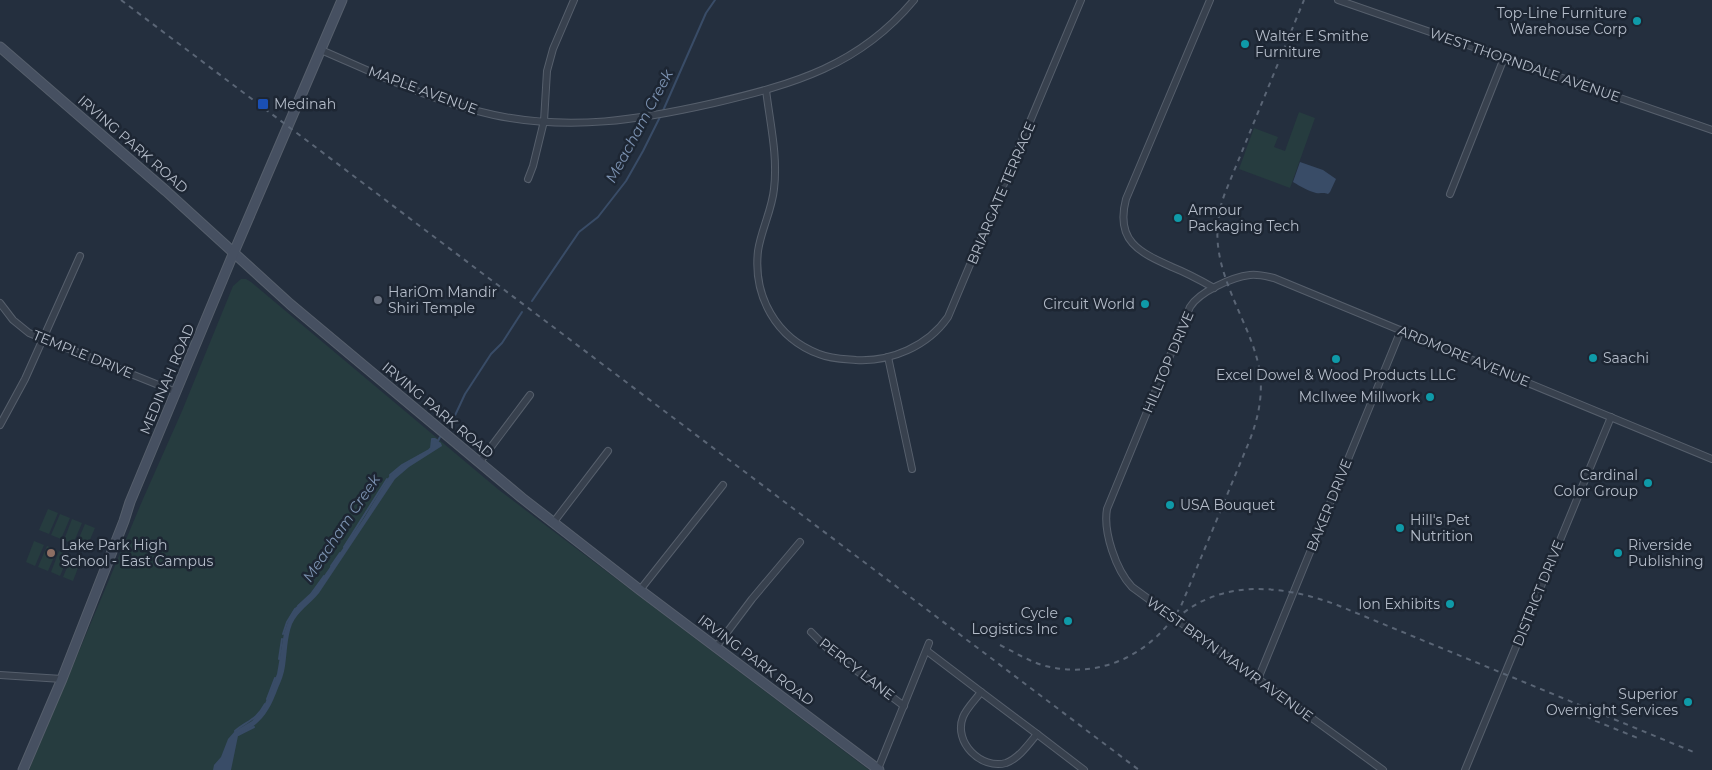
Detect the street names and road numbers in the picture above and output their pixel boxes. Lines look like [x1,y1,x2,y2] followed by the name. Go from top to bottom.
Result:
[1427,24,1623,106] street label: WEST THORNDALE AVENUE
[366,62,480,118] street label: MAPLE AVENUE
[74,91,192,197] street label: IRVING PARK ROAD
[963,119,1039,267] street label: BRIARGATE TERRACE
[1138,308,1198,416] street label: HILLTOP DRIVE
[136,321,198,437] street label: MEDINAH ROAD
[1396,321,1532,391] street label: ARDMORE AVENUE
[30,326,136,382] street label: TEMPLE DRIVE
[378,358,498,462] street label: IRVING PARK ROAD
[1302,456,1356,554] street label: BAKER DRIVE
[1509,537,1567,649] street label: DISTRICT DRIVE
[1143,593,1317,725] street label: WEST BRYN MAWR AVENUE
[694,611,818,709] street label: IRVING PARK ROAD
[816,634,898,704] street label: PERCY LANE

